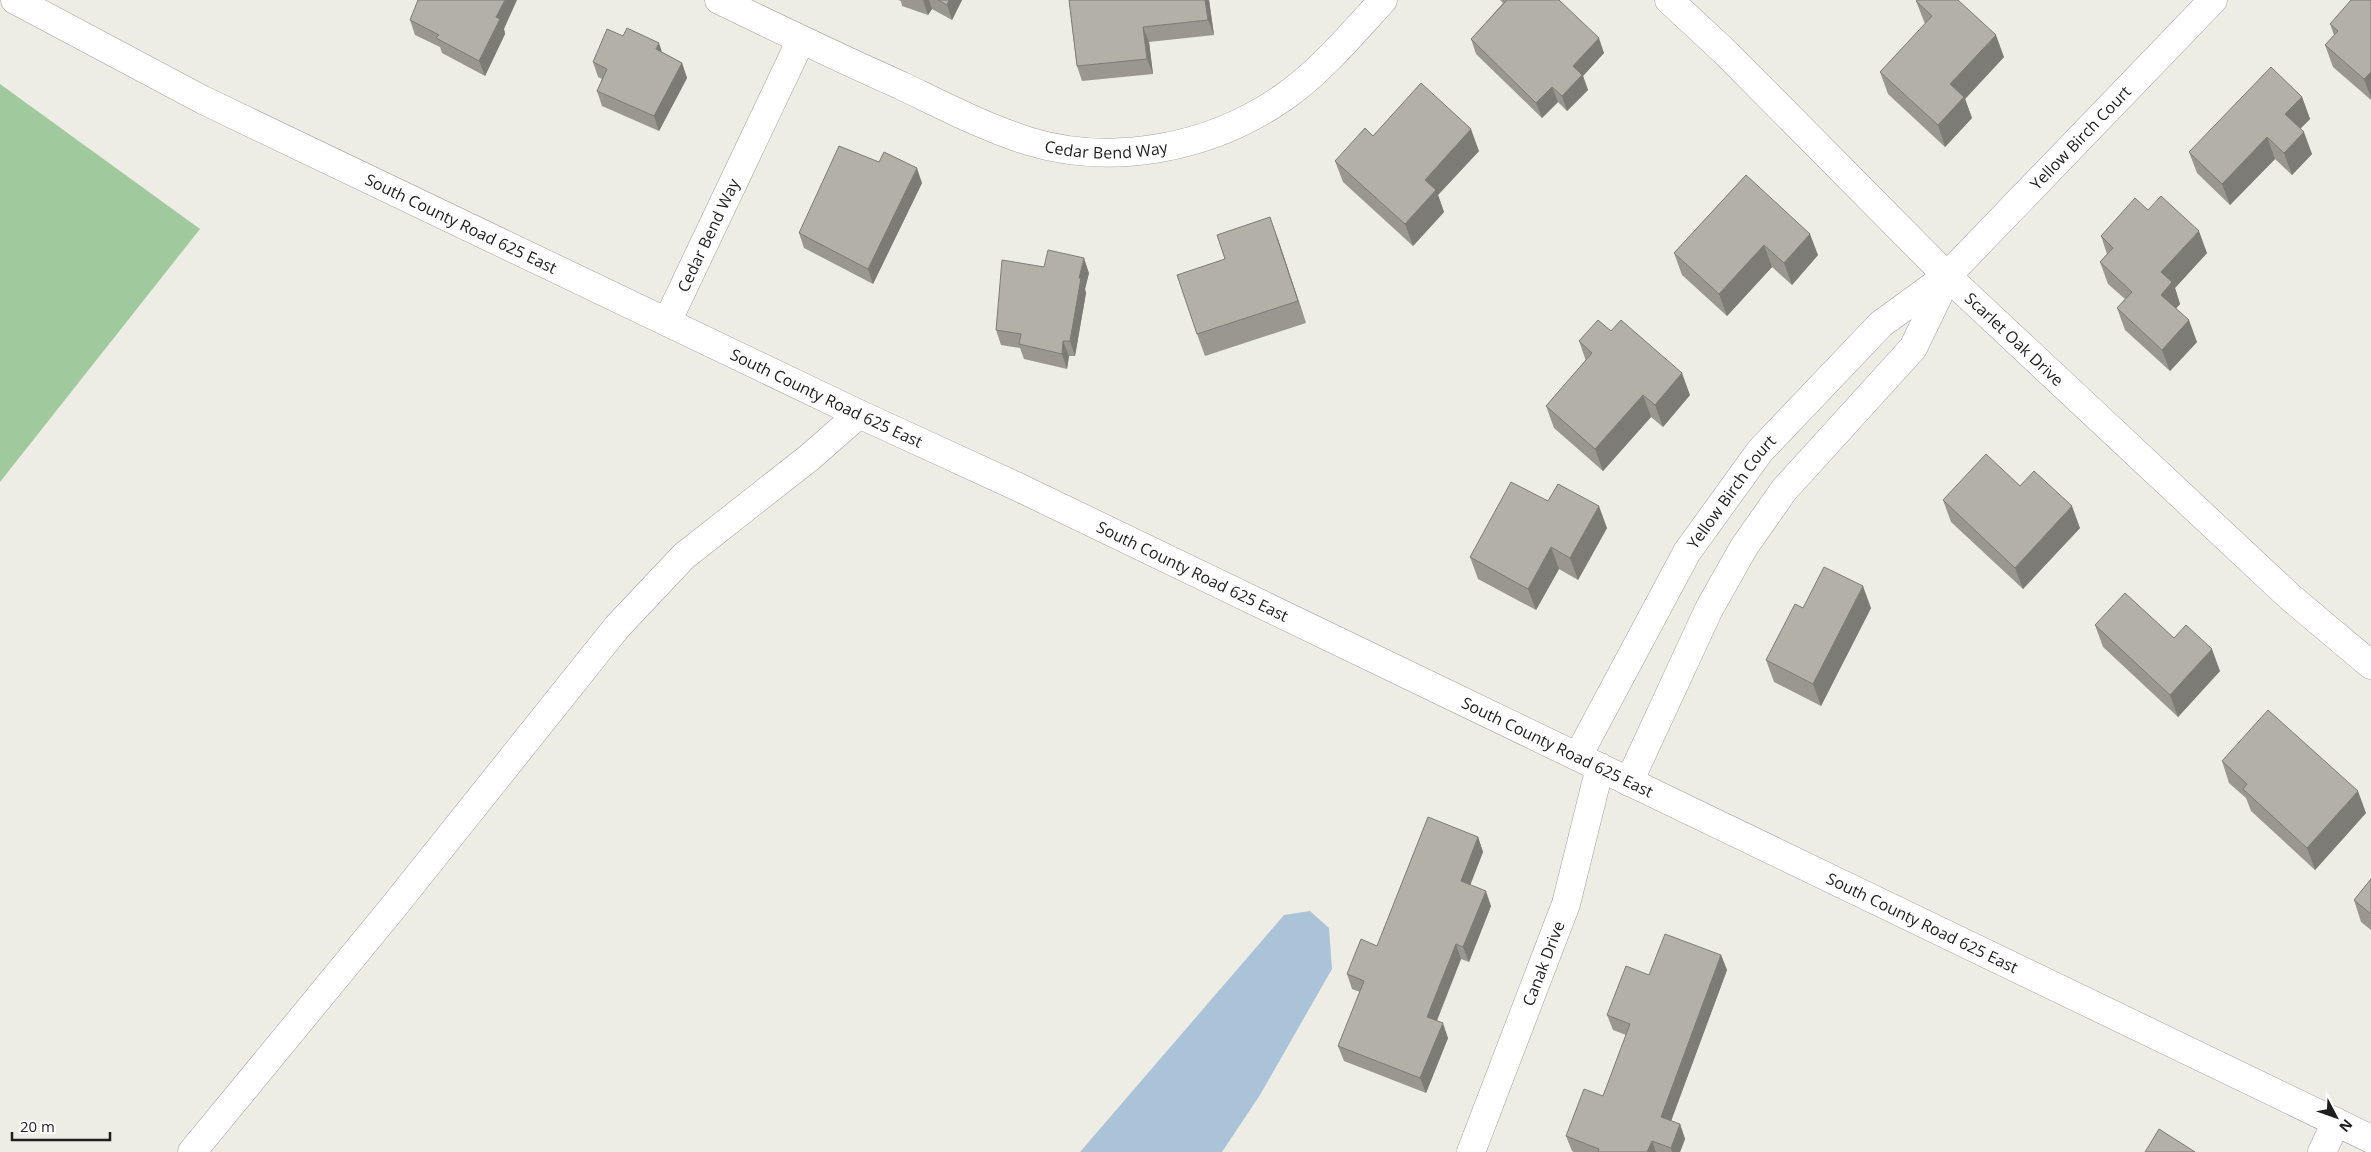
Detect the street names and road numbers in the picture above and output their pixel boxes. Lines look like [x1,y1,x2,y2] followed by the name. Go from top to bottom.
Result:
[2025,81,2136,195] street label: Yellow Birch Court
[1043,135,1170,164] street label: Cedar Bend Way
[361,168,561,279] street label: South County Road 625 East
[672,174,745,296] street label: Cedar Bend Way
[1960,287,2069,391] street label: Scarlet Oak Drive
[727,343,926,453] street label: South County Road 625 East
[1682,430,1781,553] street label: Yellow Birch Court
[1093,516,1292,627] street label: South County Road 625 East
[1458,691,1657,803] street label: South County Road 625 East
[1823,867,2022,978] street label: South County Road 625 East
[1517,918,1570,1009] street label: Canak Drive

